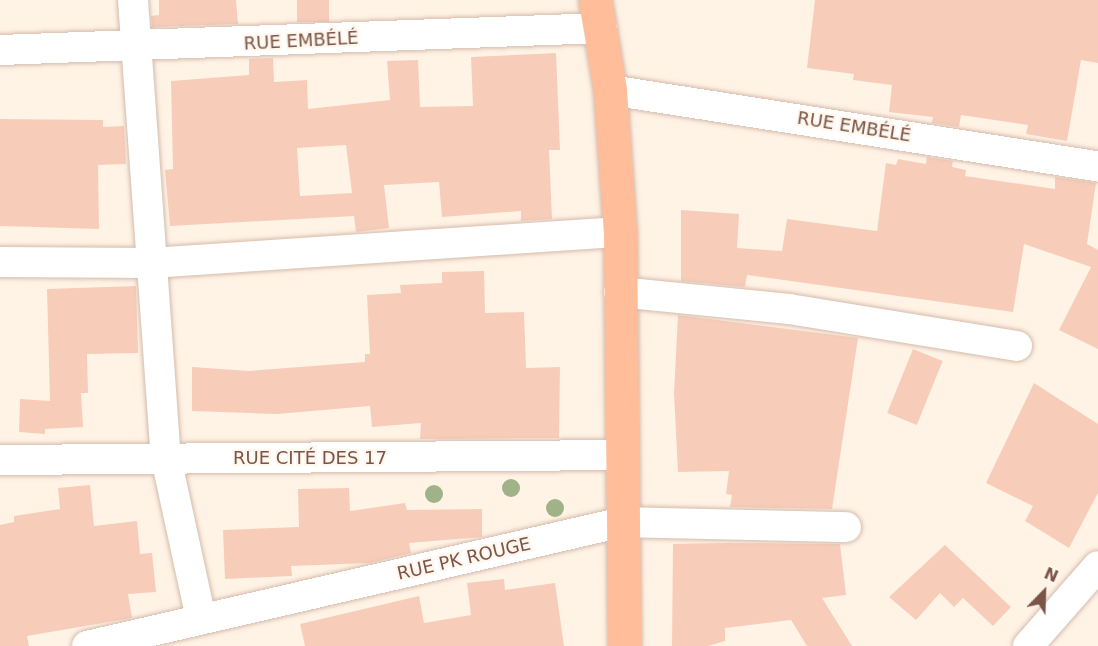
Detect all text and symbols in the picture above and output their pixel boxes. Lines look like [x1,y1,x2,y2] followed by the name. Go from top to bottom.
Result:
[243,27,359,55] street label: RUE EMBÉLÉ
[796,107,912,147] street label: RUE EMBÉLÉ
[233,447,387,469] street label: RUE CITÉ DES 17
[395,533,533,585] street label: RUE PK ROUGE
[1014,562,1074,622] north arrow
[1041,564,1061,586] text: N

